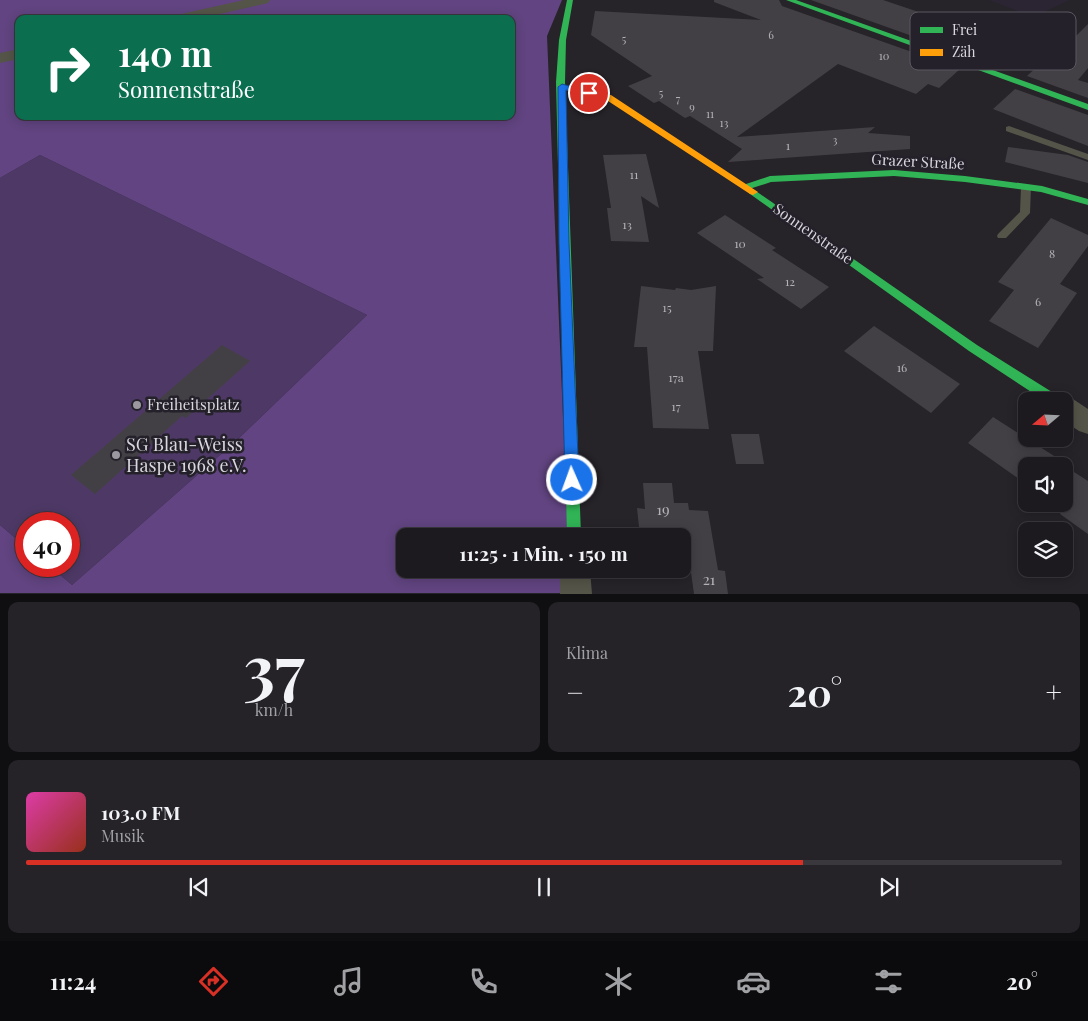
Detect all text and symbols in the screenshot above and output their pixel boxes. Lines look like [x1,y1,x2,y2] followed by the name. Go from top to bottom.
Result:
[910,12,1076,70] legend
[952,20,977,39] text: Frei
[768,27,774,42] house number: 6
[118,29,212,76] text: 140 m
[622,31,627,46] house number: 5
[35,35,100,100] icon: right
[952,42,976,61] text: Zäh
[879,48,890,63] house number: 10
[568,72,610,114] pin
[118,74,255,104] text: Sonnenstraße
[575,79,603,107] icon: arrive
[659,85,664,100] house number: 5
[676,91,681,106] house number: 7
[689,99,695,114] house number: 9
[706,106,714,121] house number: 11
[720,115,728,130] house number: 13
[833,132,838,147] house number: 3
[786,137,791,153] house number: 1
[871,149,965,173] street label: Grazer Straße
[630,166,639,182] house number: 11
[770,198,858,268] street label: Sonnenstraße
[622,216,632,232] house number: 13
[734,235,746,251] house number: 10
[1049,245,1055,261] house number: 8
[785,273,795,289] house number: 12
[1035,293,1041,309] house number: 6
[662,299,672,315] house number: 15
[897,359,907,375] house number: 16
[668,369,684,385] house number: 17a
[1018,392,1072,448] north arrow
[1018,392,1073,577] map controls
[147,394,240,414] place label: Freiheitsplatz
[671,398,681,414] house number: 17
[131,399,143,411] marker: Freiheitsplatz
[126,432,246,477] place label: SG Blau-Weiss Haspe 1968 e.V.
[110,449,122,461] marker: SG Blau-Weiss Haspe 1968 e.V.
[545,453,597,505] position arrow
[1018,457,1073,512] button: sound
[656,499,670,519] house number: 19
[15,512,80,577] speed limit sign: 40
[1018,522,1073,577] button: layers
[459,540,628,566] text: 11:25 · 1 Min. · 150 m
[703,569,716,589] house number: 21
[243,623,305,709] text: 37
[566,642,608,663] text: Klima
[787,666,842,717] text: 20°
[566,673,584,710] text: −
[1046,673,1062,710] text: +
[255,699,293,720] text: km/h
[101,799,180,825] text: 103.0 FM
[101,825,145,846] text: Musik
[185,873,213,901] icon: previous
[530,873,558,901] icon: pause
[875,873,903,901] icon: next
[196,964,231,999] icon: directions
[331,964,366,999] icon: music
[466,964,501,999] icon: phone
[601,964,636,999] icon: climate
[736,964,771,999] icon: car
[871,964,906,999] icon: filters
[50,966,96,996] text: 11:24
[1006,966,1038,996] text: 20°

